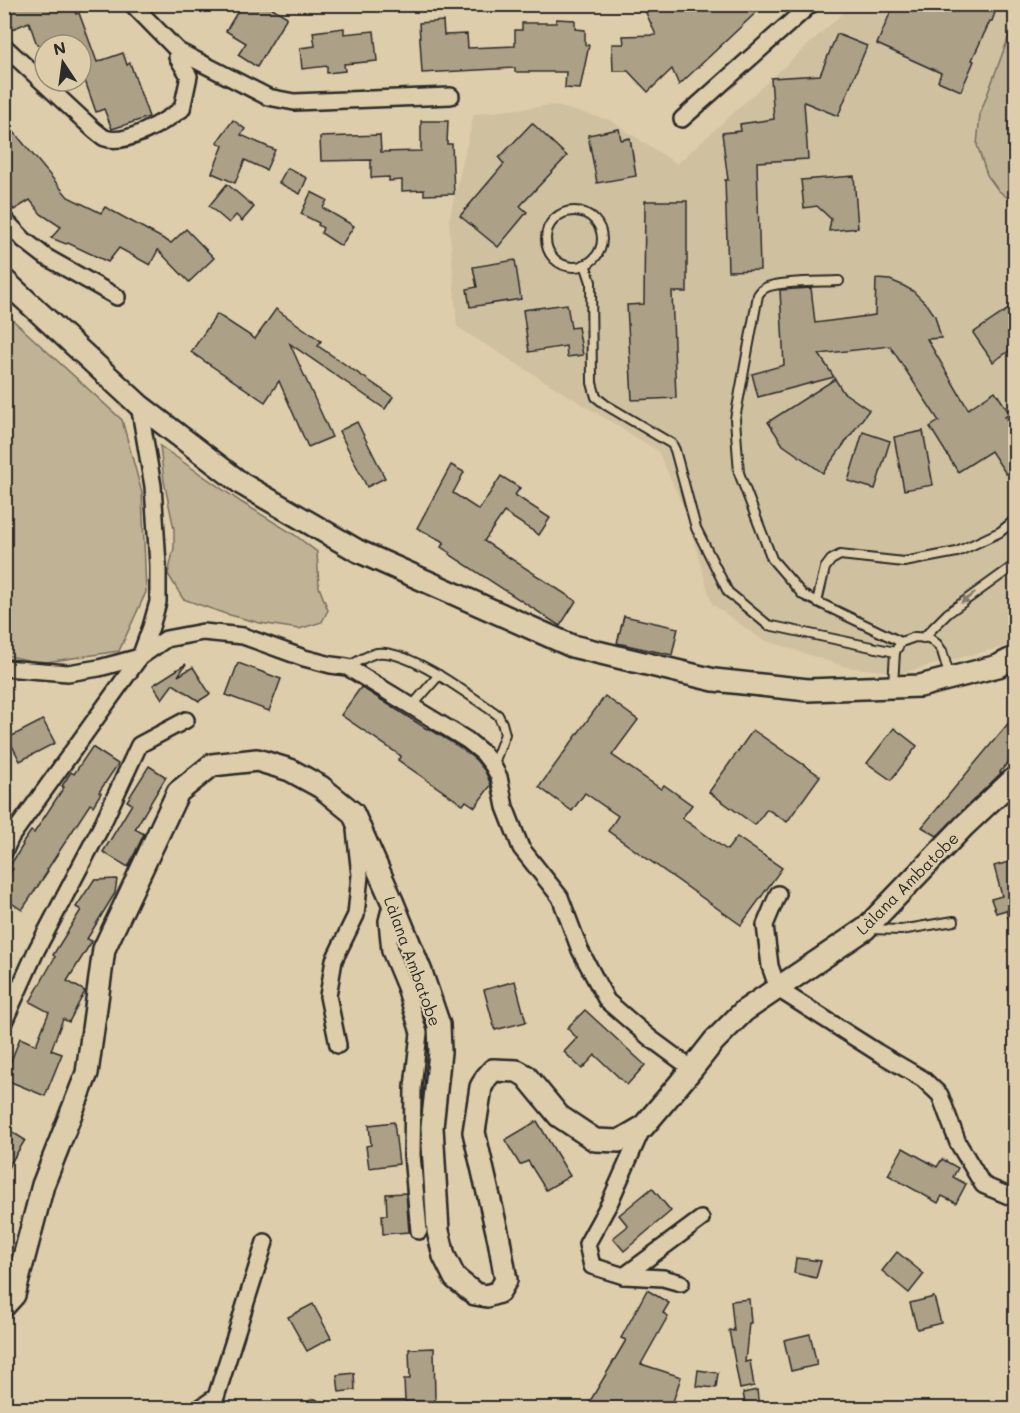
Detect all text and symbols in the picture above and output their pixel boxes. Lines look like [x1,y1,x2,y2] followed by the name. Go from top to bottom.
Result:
[33,33,93,93] north arrow
[51,36,68,59] text: N
[961,592,977,604] one-way arrow
[851,827,963,939] street label: Làlana Ambatobe
[380,893,446,1029] street label: Làlana Ambatobe

